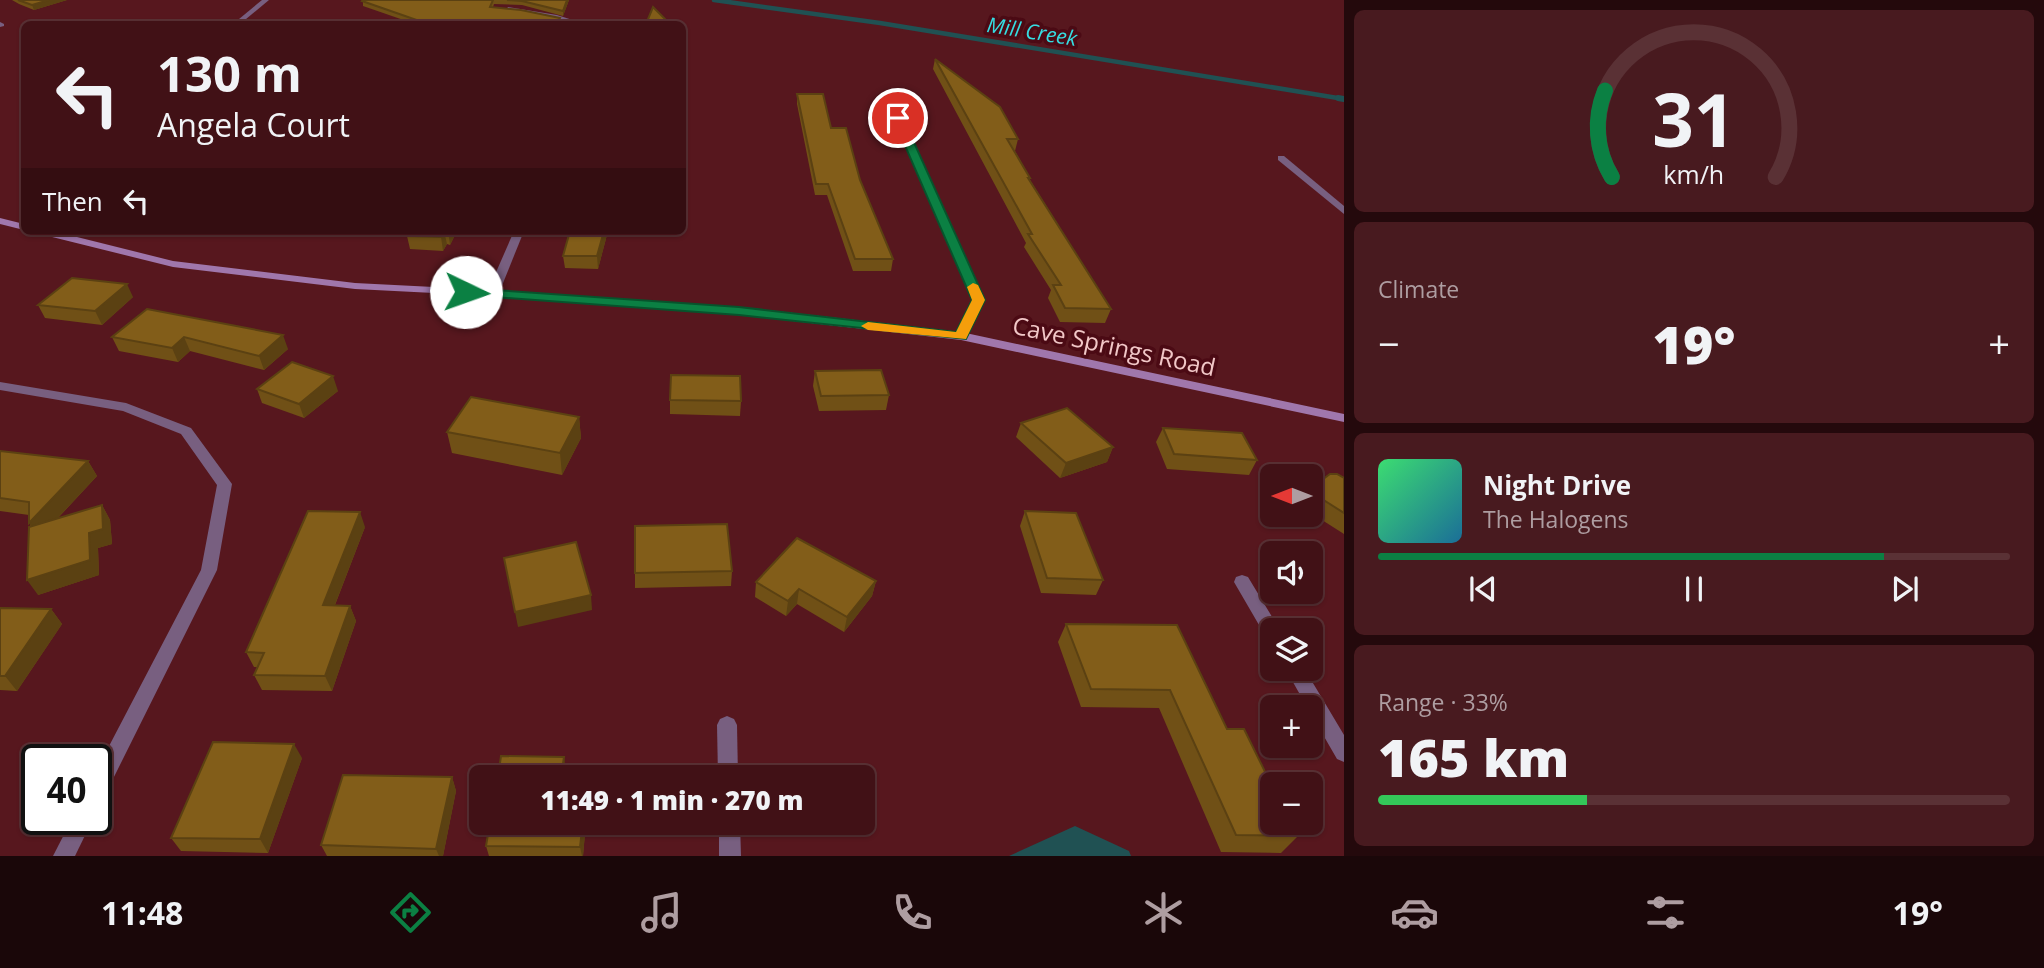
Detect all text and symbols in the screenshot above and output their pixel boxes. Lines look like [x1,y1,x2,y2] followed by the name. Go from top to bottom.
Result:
[985,10,1080,52] water label: Mill Creek
[157,40,302,106] text: 130 m
[42,49,133,140] icon: left
[1652,69,1736,168] text: 31
[868,88,928,148] pin
[879,99,917,137] icon: arrive
[157,103,350,146] text: Angela Court
[1664,157,1724,191] text: km/h
[117,182,155,220] icon: left
[42,183,103,219] text: Then
[429,255,503,329] position arrow
[1378,273,1459,305] text: Climate
[1010,308,1219,383] street label: Cave Springs Road
[1653,308,1735,379] text: 19°
[1378,317,1400,369] text: −
[1988,317,2010,369] text: +
[1260,464,1323,527] north arrow
[1260,464,1323,835] map controls
[1483,467,1631,503] text: Night Drive
[1483,503,1629,535] text: The Halogens
[1260,541,1323,604] button: sound
[1464,570,1502,608] icon: previous
[1675,570,1713,608] icon: pause
[1886,570,1924,608] icon: next
[1260,618,1323,681] button: layers
[1378,686,1508,718] text: Range · 33%
[1260,695,1323,758] button: +
[1378,721,1569,792] text: 165 km
[21,744,112,835] speed limit sign: 40
[1260,772,1323,835] button: −
[541,782,803,818] text: 11:49 · 1 min · 270 m
[386,888,435,937] icon: directions
[637,888,686,937] icon: music
[888,888,937,937] icon: phone
[1139,888,1188,937] icon: climate
[1390,888,1439,937] icon: car
[1641,888,1690,937] icon: filters
[101,891,183,934] text: 11:48
[1893,891,1943,934] text: 19°

